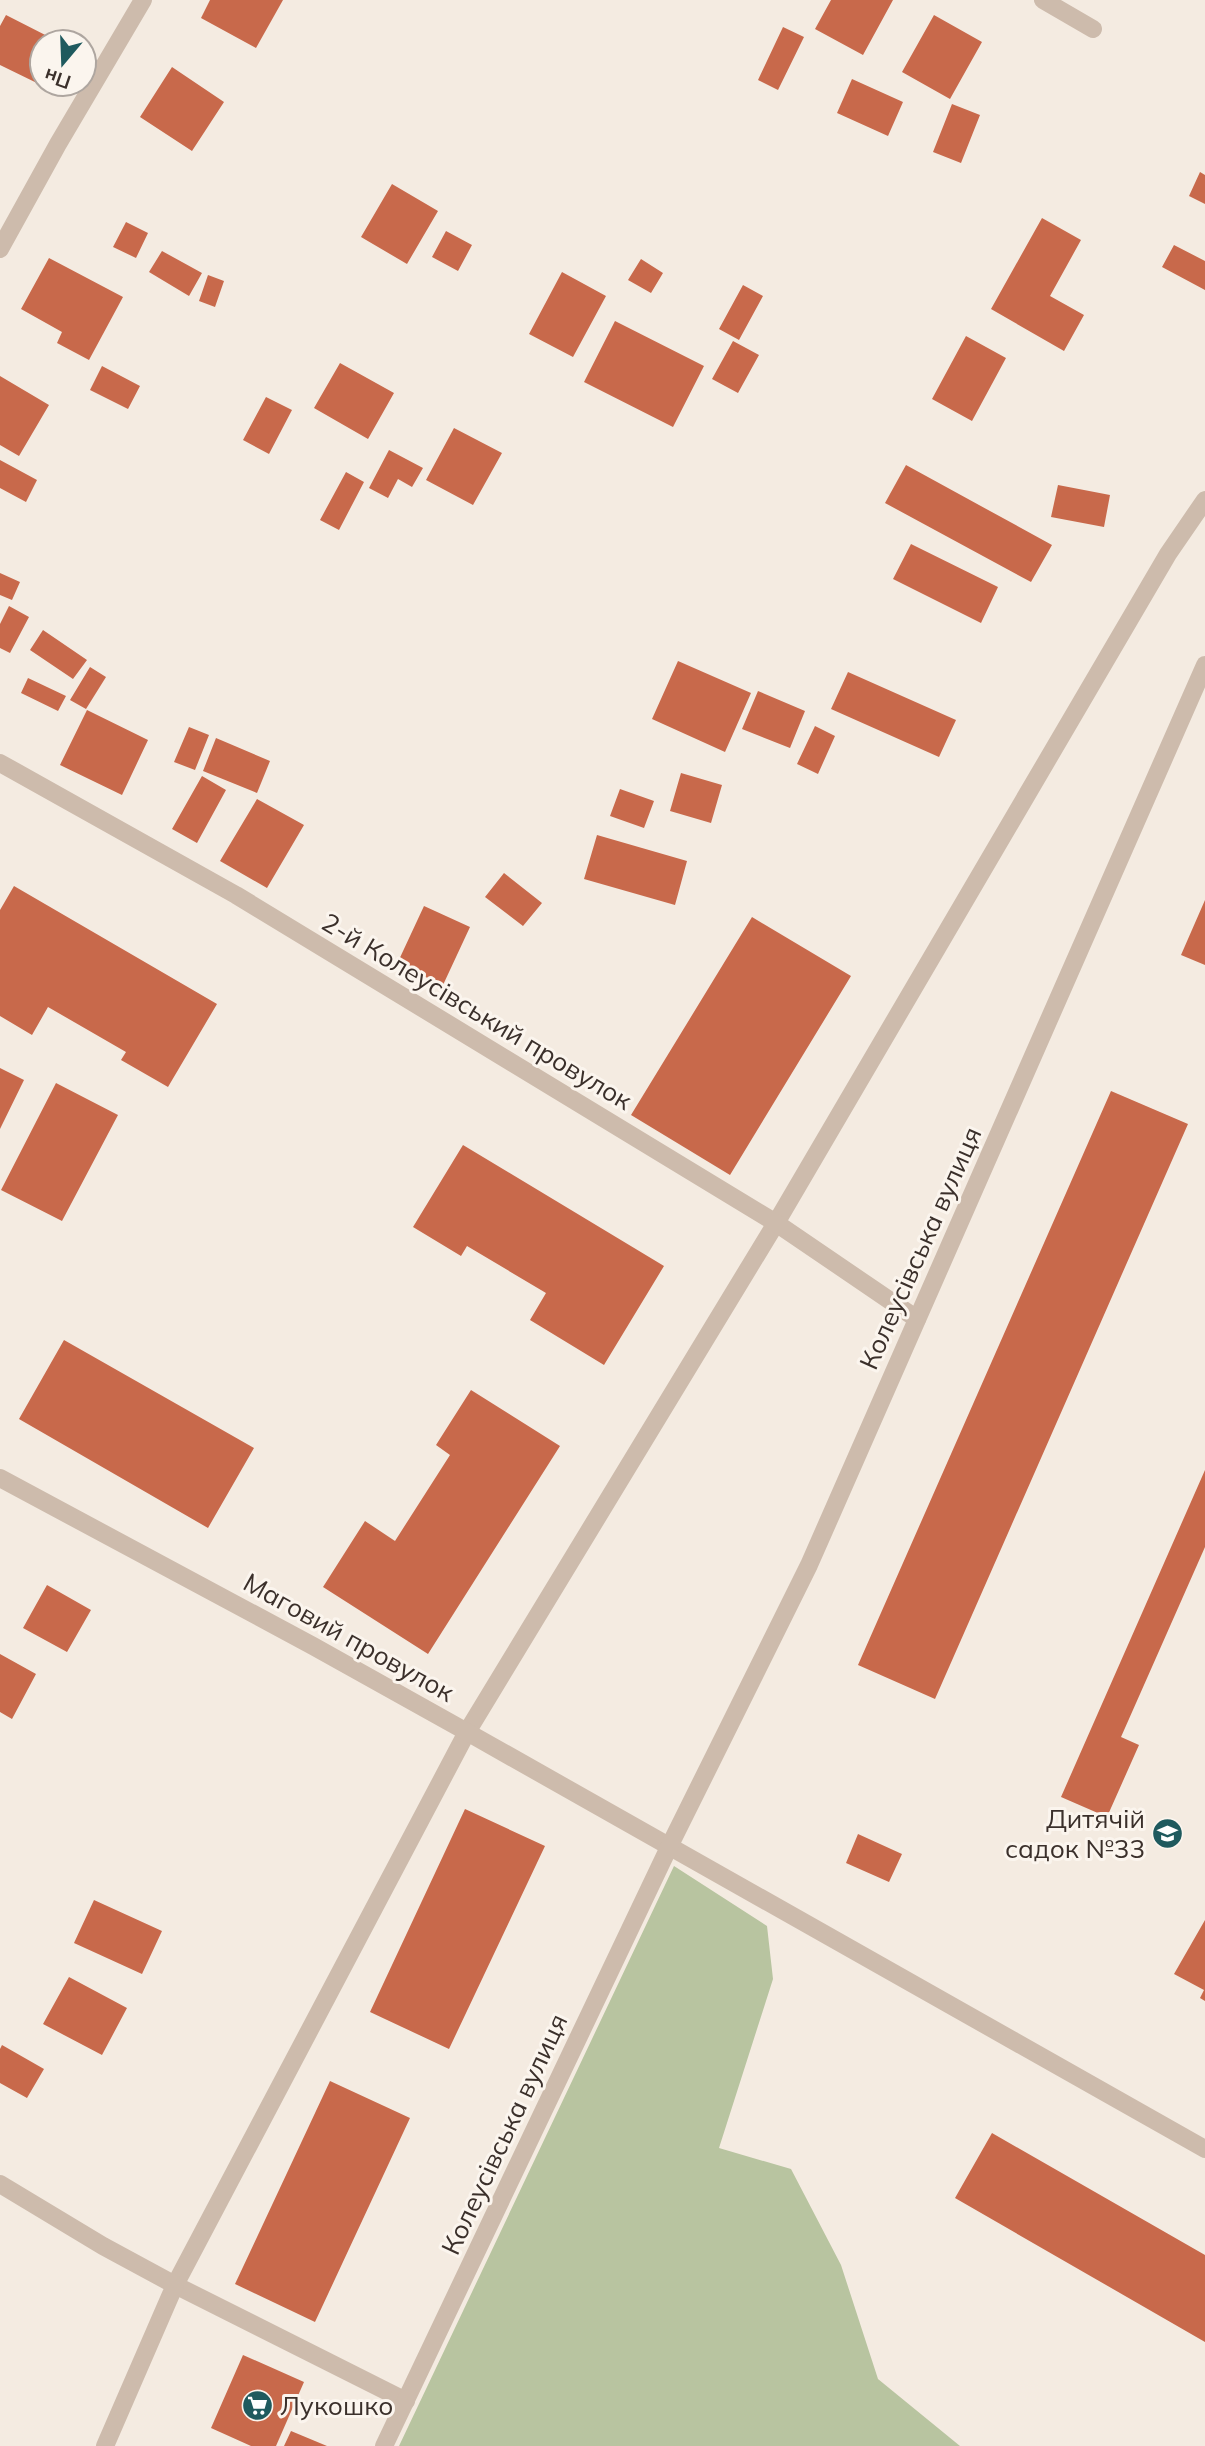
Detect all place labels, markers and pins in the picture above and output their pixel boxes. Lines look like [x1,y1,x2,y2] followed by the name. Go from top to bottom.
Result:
[1005,1802,1145,1865] place label: Дитячій садок №33
[1151,1816,1185,1850] school or university icon: Дитячій садок №33
[240,2388,274,2422] supermarket icon: Лукошко
[280,2389,393,2422] place label: Лукошко

